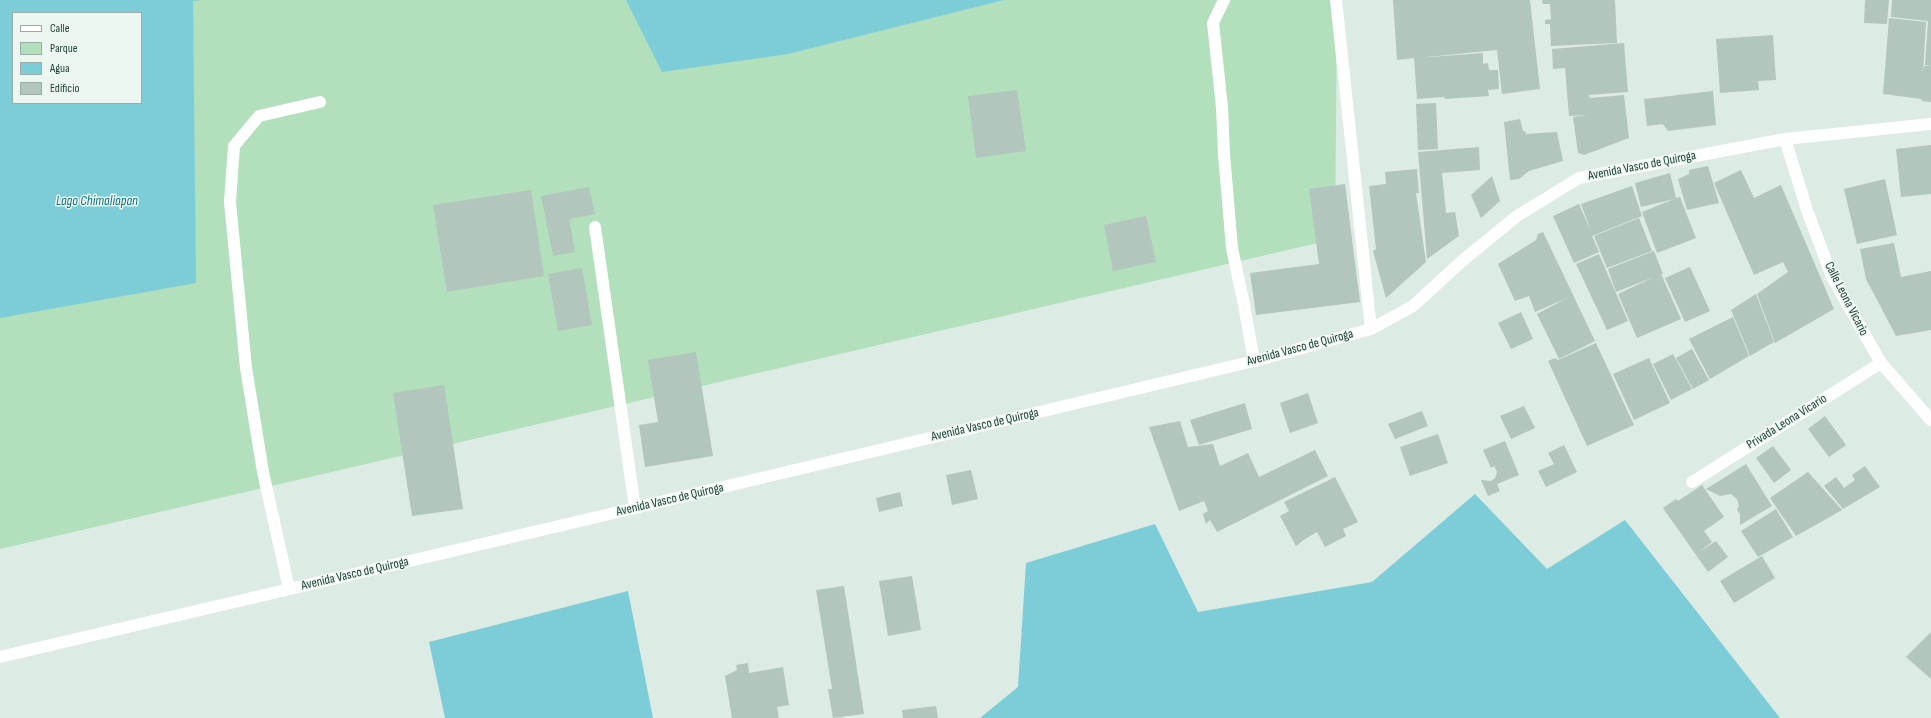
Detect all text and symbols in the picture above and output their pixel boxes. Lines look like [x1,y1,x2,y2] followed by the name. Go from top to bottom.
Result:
[12,12,142,104] legend
[50,21,70,36] text: Calle
[50,41,78,56] text: Parque
[50,61,70,76] text: Agua
[50,81,79,96] text: Edificio
[1587,148,1697,184] street label: Avenida Vasco de Quiroga
[56,193,138,209] water label: Lago Chimaliapan
[1821,259,1871,339] street label: Calle Leona Vicario
[1245,326,1355,370] street label: Avenida Vasco de Quiroga
[1744,391,1830,453] street label: Privada Leona Vicario
[930,405,1040,445] street label: Avenida Vasco de Quiroga
[615,480,725,520] street label: Avenida Vasco de Quiroga
[300,554,410,594] street label: Avenida Vasco de Quiroga

